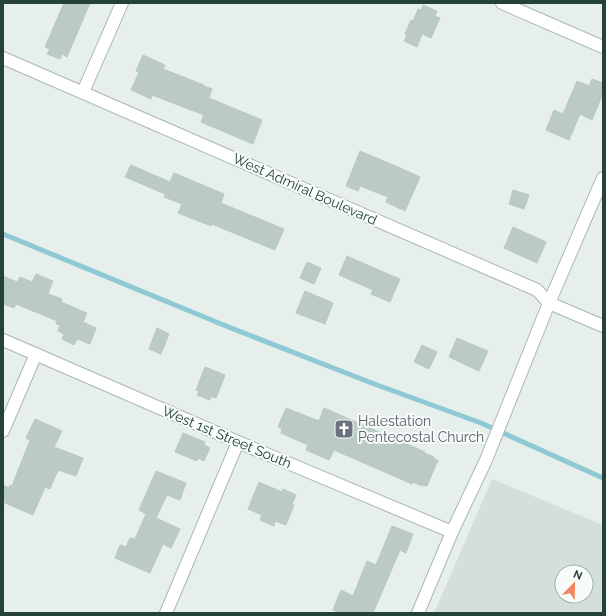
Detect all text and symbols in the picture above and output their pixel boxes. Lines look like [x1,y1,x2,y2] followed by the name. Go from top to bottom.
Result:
[230,150,380,228] street label: West Admiral Boulevard
[160,403,294,471] street label: West 1st Street South
[358,413,484,445] place label: Halestation Pentecostal Church
[333,418,355,440] church icon: Halestation Pentecostal Church
[554,564,594,604] north arrow
[571,568,584,583] text: N

